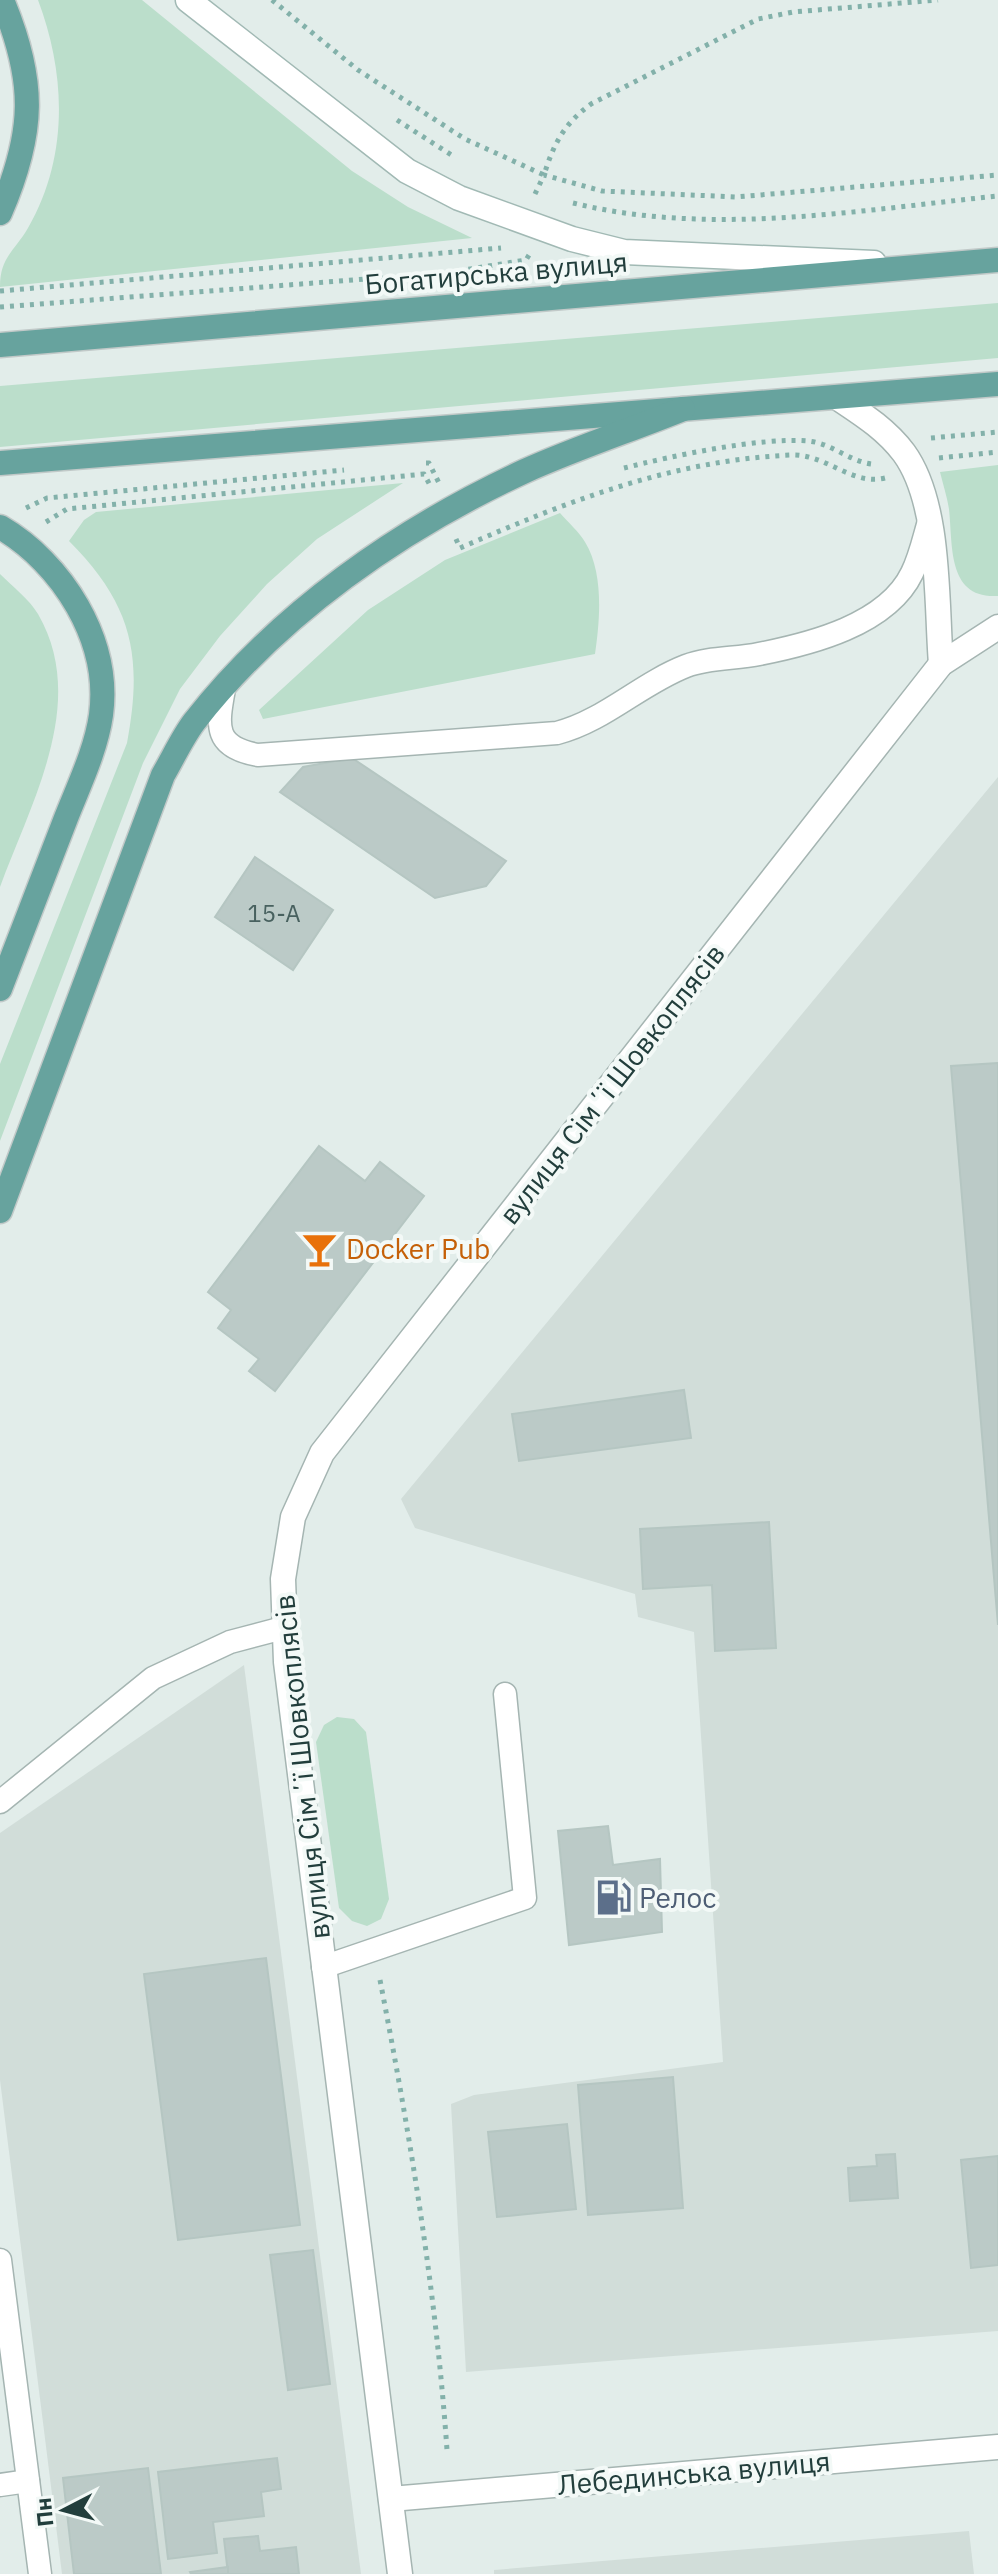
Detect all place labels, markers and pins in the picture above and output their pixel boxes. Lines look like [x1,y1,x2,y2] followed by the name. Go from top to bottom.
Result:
[301,1230,339,1268] bar icon: Docker Pub
[346,1230,490,1267] place label: Docker Pub
[594,1879,632,1917] fuel station icon: Релос
[639,1879,716,1916] place label: Релос

